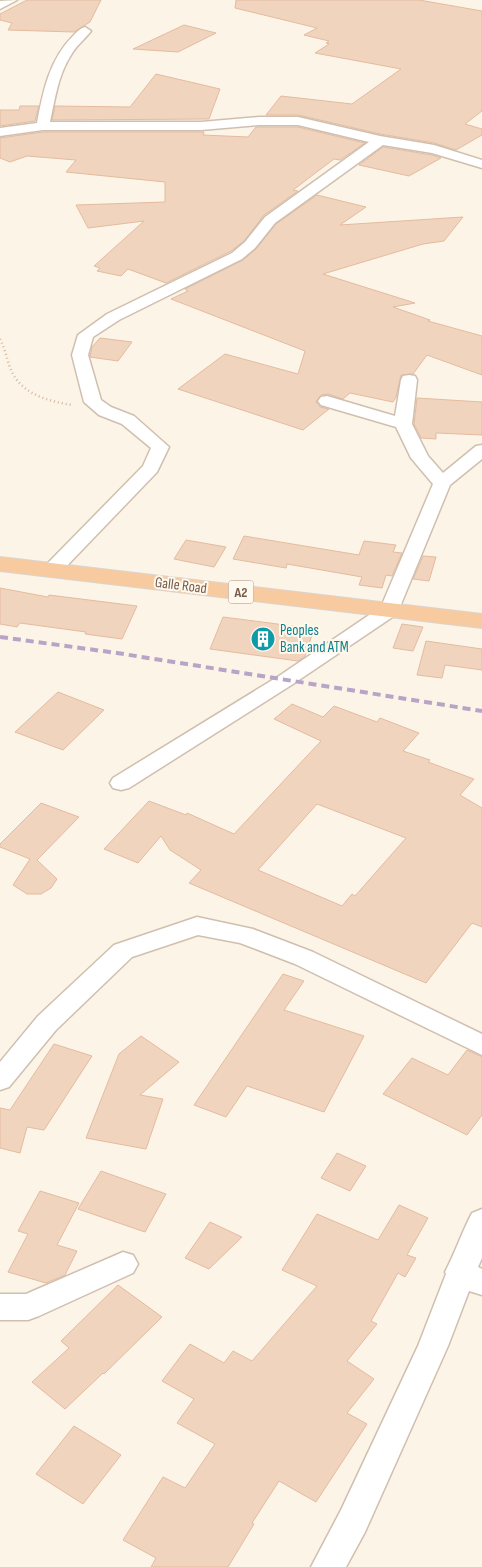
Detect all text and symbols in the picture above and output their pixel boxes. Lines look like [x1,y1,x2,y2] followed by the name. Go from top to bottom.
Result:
[154,573,208,598] street label: Galle Road
[228,580,254,604] road number: A2
[280,621,349,657] place label: Peoples Bank and ATM
[250,626,276,652] building icon: Peoples Bank and ATM

